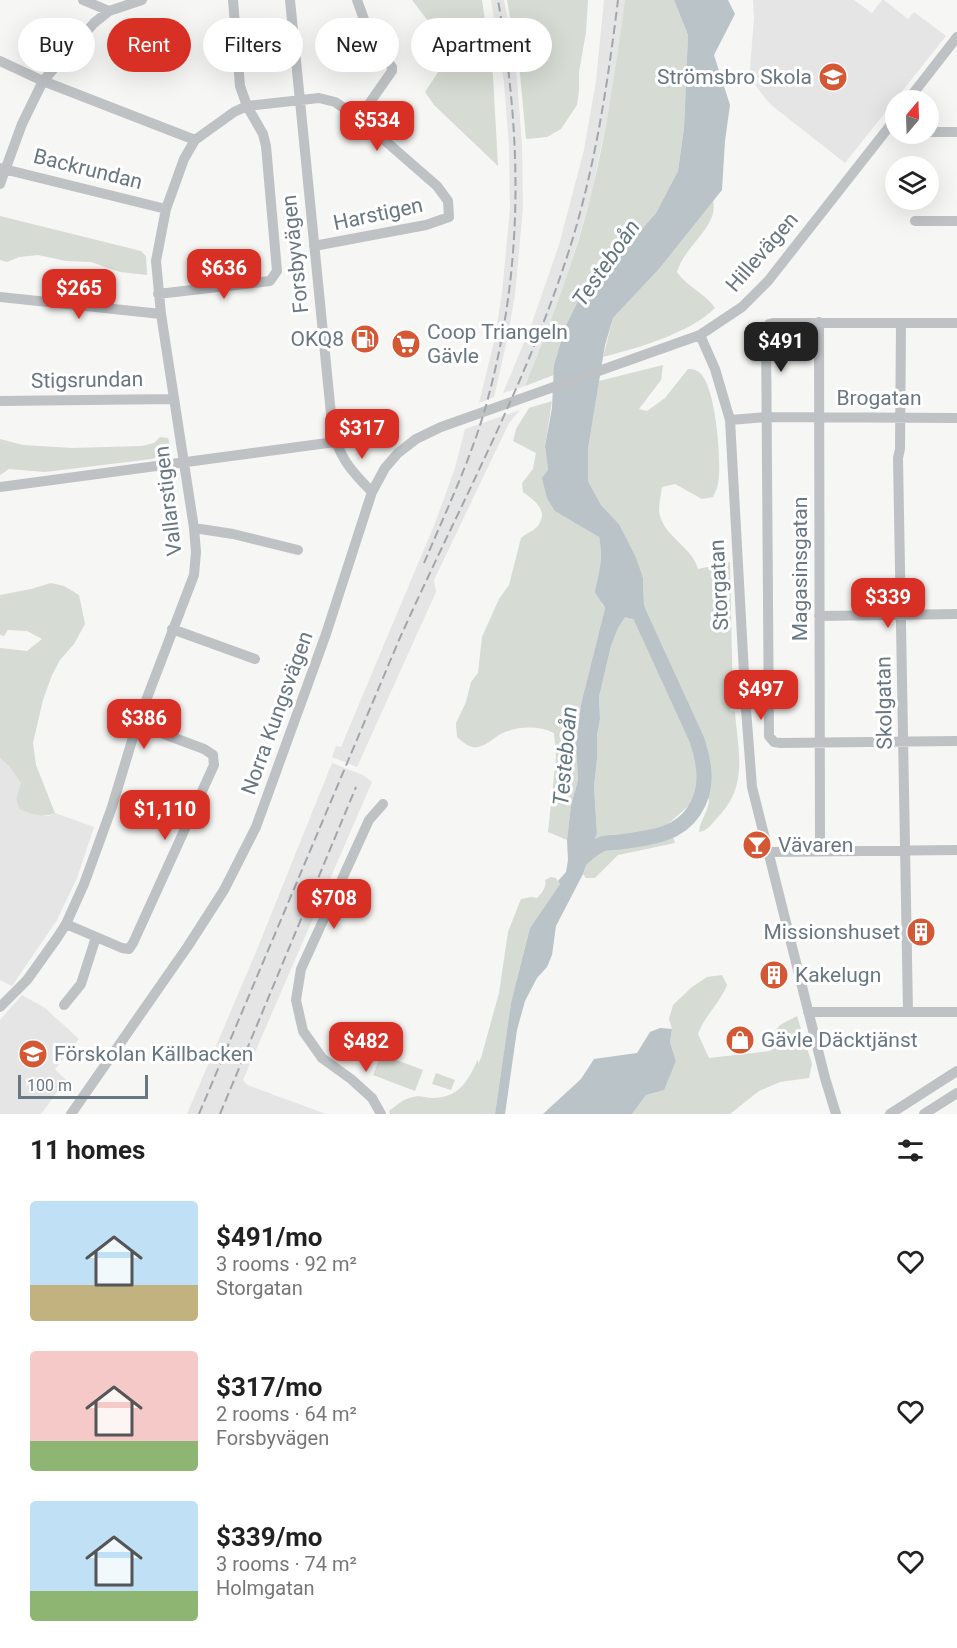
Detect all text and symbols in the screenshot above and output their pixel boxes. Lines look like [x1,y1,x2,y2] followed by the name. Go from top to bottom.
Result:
[18,18,95,72] chip: Buy
[107,18,191,72] chip: Rent
[203,18,303,72] chip: Filters
[315,18,399,72] chip: New
[411,18,552,72] chip: Apartment
[817,61,849,93] school or university icon: Strömsbro Skola
[657,65,812,89] place label: Strömsbro Skola
[885,90,939,144] north arrow
[885,90,939,210] map controls
[341,101,413,152] pin: $534
[354,108,400,132] text: $534
[31,144,145,194] street label: Backrundan
[885,156,939,210] button: layers
[331,193,425,235] street label: Harstigen
[277,194,313,314] street label: Forsbyvägen
[721,207,803,297] street label: Hillevägen
[567,215,645,311] water label: Testeboån
[188,249,260,300] pin: $636
[201,256,247,280] text: $636
[43,269,115,320] pin: $265
[56,276,102,300] text: $265
[427,320,568,368] place label: Coop Triangeln Gävle
[745,322,817,373] pin: $491
[349,323,381,355] fuel station icon: OKQ8
[290,327,344,351] place label: OKQ8
[390,328,422,360] supermarket icon: Coop Triangeln Gävle
[758,329,804,353] text: $491
[31,367,143,393] street label: Stigsrundan
[836,386,922,410] street label: Brogatan
[326,409,398,460] pin: $317
[339,416,385,440] text: $317
[149,445,187,557] street label: Vallarstigen
[788,497,812,641] street label: Magasinsgatan
[705,539,733,631] street label: Storgatan
[852,578,924,629] pin: $339
[865,585,911,609] text: $339
[236,628,318,798] street label: Norra Kungsvägen
[871,656,897,750] street label: Skolgatan
[725,670,797,721] pin: $497
[738,677,784,701] text: $497
[108,699,180,750] pin: $386
[548,705,582,807] water label: Testeboån
[121,706,167,730] text: $386
[116,790,214,841] pin: $1,110
[134,797,196,821] text: $1,110
[741,829,773,861] bar icon: Vävaren
[778,833,853,857] place label: Vävaren
[298,879,370,930] pin: $708
[311,886,357,910] text: $708
[905,916,937,948] building icon: Missionshuset
[763,920,900,944] place label: Missionshuset
[758,959,790,991] building icon: Kakelugn
[795,963,881,987] place label: Kakelugn
[330,1022,402,1073] pin: $482
[724,1024,756,1056] shop icon: Gävle Däcktjänst
[761,1028,918,1052] place label: Gävle Däcktjänst
[343,1029,389,1053] text: $482
[17,1038,49,1070] school or university icon: Förskolan Källbacken
[54,1042,253,1066] place label: Förskolan Källbacken
[18,1072,148,1100] scale bar
[27,1076,72,1095] text: 100 m
[894,1134,927,1167] icon: filters
[30,1135,145,1165] text: 11 homes
[216,1222,323,1252] text: $491/mo
[78,1225,150,1297] icon: home
[894,1245,927,1278] icon: heart
[216,1252,357,1276] text: 3 rooms · 92 m²
[216,1276,303,1300] text: Storgatan
[216,1372,323,1402] text: $317/mo
[78,1375,150,1447] icon: home
[894,1395,927,1428] icon: heart
[216,1402,357,1426] text: 2 rooms · 64 m²
[216,1426,329,1450] text: Forsbyvägen
[216,1522,323,1552] text: $339/mo
[78,1525,150,1597] icon: home
[894,1545,927,1578] icon: heart
[216,1552,357,1576] text: 3 rooms · 74 m²
[216,1576,315,1600] text: Holmgatan

